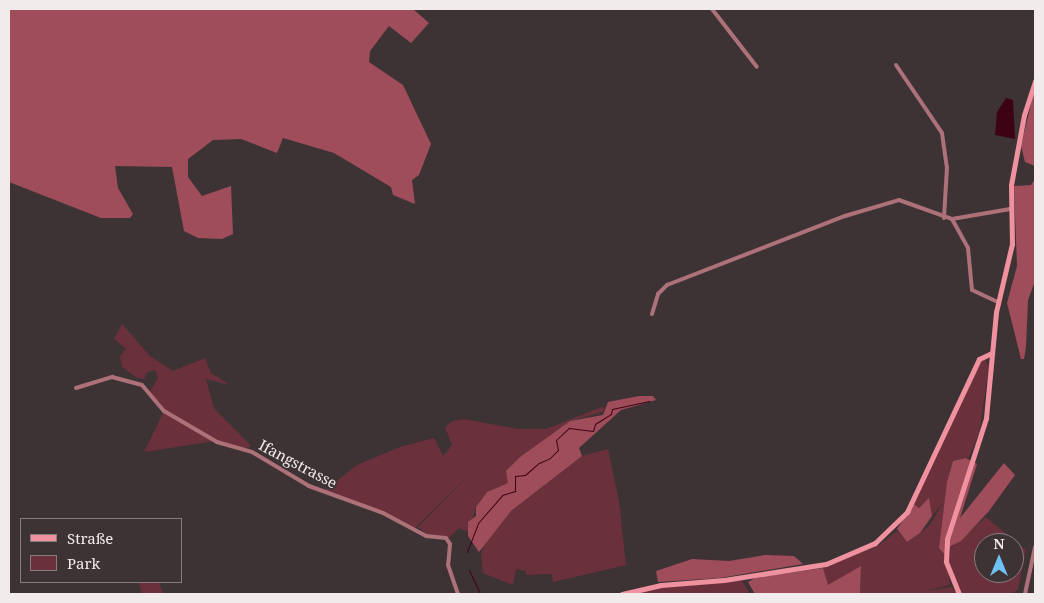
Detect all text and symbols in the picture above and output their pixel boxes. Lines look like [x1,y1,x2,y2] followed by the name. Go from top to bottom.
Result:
[256,436,340,492] street label: Ifangstrasse
[20,518,182,583] legend
[67,528,113,548] text: Straße
[974,533,1024,583] north arrow
[993,534,1005,553] text: N
[67,553,100,573] text: Park

